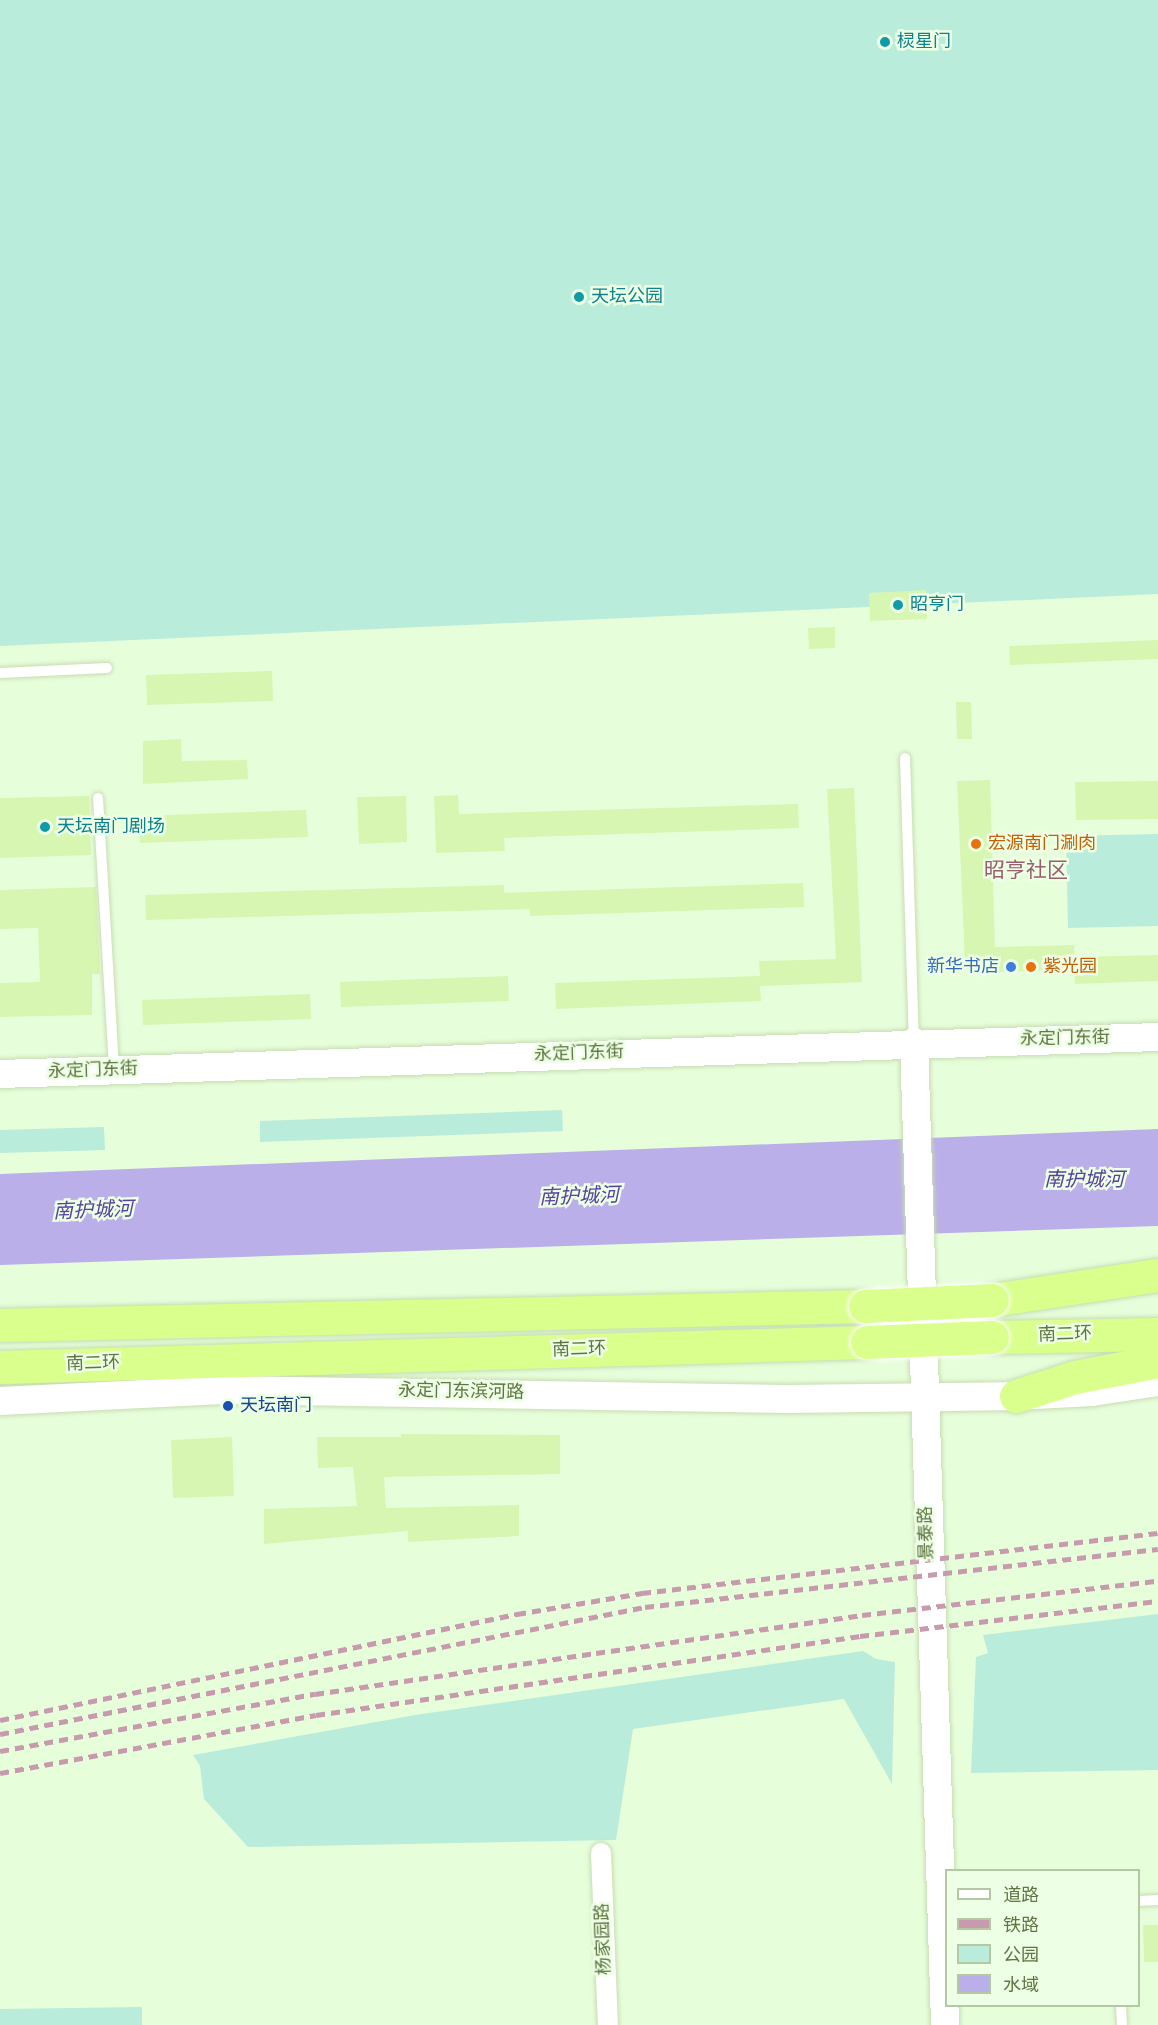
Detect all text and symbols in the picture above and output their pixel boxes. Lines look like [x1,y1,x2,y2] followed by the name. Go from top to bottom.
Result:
[897,31,951,53] place label: 棂星门
[878,35,892,49] marker: 棂星门
[591,286,663,308] place label: 天坛公园
[572,290,586,304] marker: 天坛公园
[910,594,964,616] place label: 昭亨门
[891,598,905,612] marker: 昭亨门
[57,816,165,838] place label: 天坛南门剧场
[38,820,52,834] marker: 天坛南门剧场
[988,833,1096,855] place label: 宏源南门涮肉
[969,837,983,851] marker: 宏源南门涮肉
[984,857,1068,883] district label: 昭亨社区
[927,956,999,978] place label: 新华书店
[1043,956,1097,978] place label: 紫光园
[1004,960,1018,974] marker: 新华书店
[1024,960,1038,974] marker: 紫光园
[1020,1027,1110,1051] street label: 永定门东街
[534,1042,624,1066] street label: 永定门东街
[48,1059,138,1083] street label: 永定门东街
[1044,1168,1124,1192] water label: 南护城河
[539,1184,619,1210] water label: 南护城河
[53,1198,133,1224] water label: 南护城河
[1038,1323,1092,1347] street label: 南二环
[552,1338,606,1362] street label: 南二环
[66,1352,120,1376] street label: 南二环
[398,1380,524,1404] street label: 永定门东滨河路
[240,1395,312,1417] place label: 天坛南门
[221,1399,235,1413] marker: 天坛南门
[915,1506,939,1560] street label: 景泰路
[945,1869,1140,2007] legend
[1003,1883,1039,1908] text: 道路
[592,1903,616,1975] street label: 杨家园路
[1003,1913,1039,1938] text: 铁路
[1003,1943,1039,1968] text: 公园
[1003,1973,1039,1998] text: 水域

